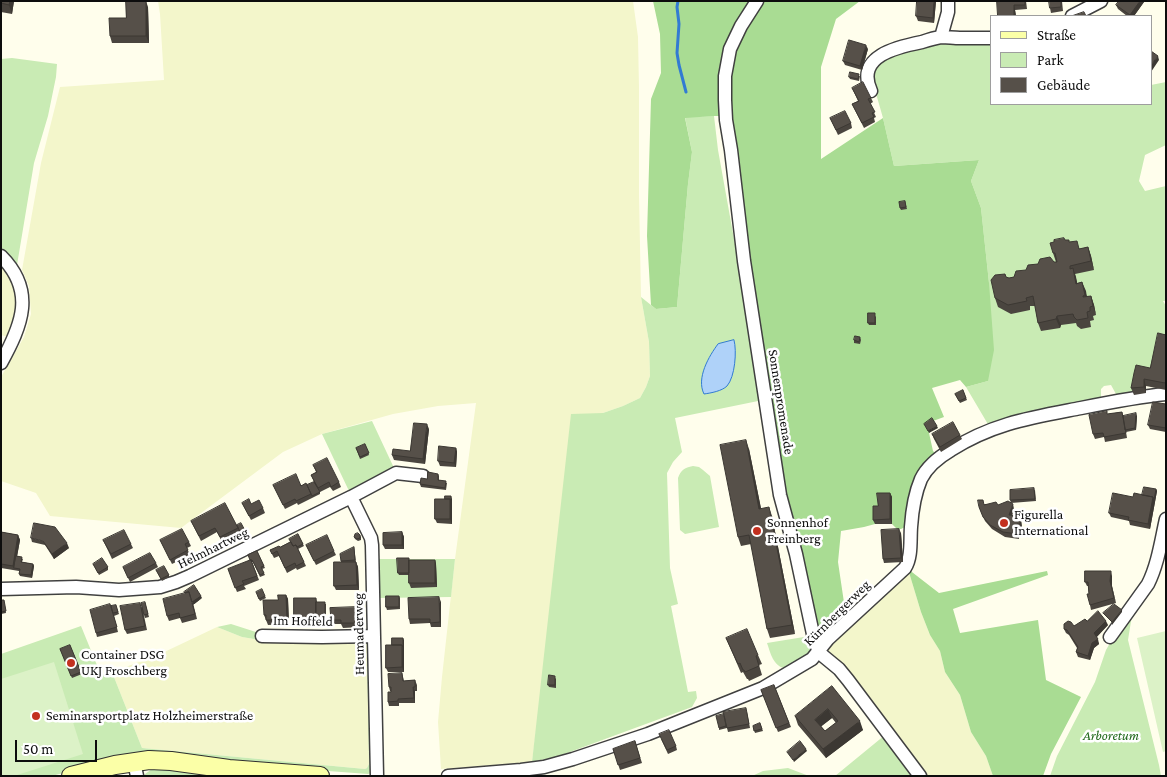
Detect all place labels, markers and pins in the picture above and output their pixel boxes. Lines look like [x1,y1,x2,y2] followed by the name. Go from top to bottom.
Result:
[1014,507,1088,540] place label: Figurella International
[767,515,828,548] place label: Sonnenhof Freinberg
[998,517,1010,529] marker: Figurella International
[751,525,763,537] marker: Sonnenhof Freinberg
[81,647,167,680] place label: Container DSG UKJ Froschberg
[65,657,77,669] marker: Container DSG UKJ Froschberg
[46,708,253,724] place label: Seminarsportplatz Holzheimerstraße
[30,710,42,722] marker: Seminarsportplatz Holzheimerstraße

